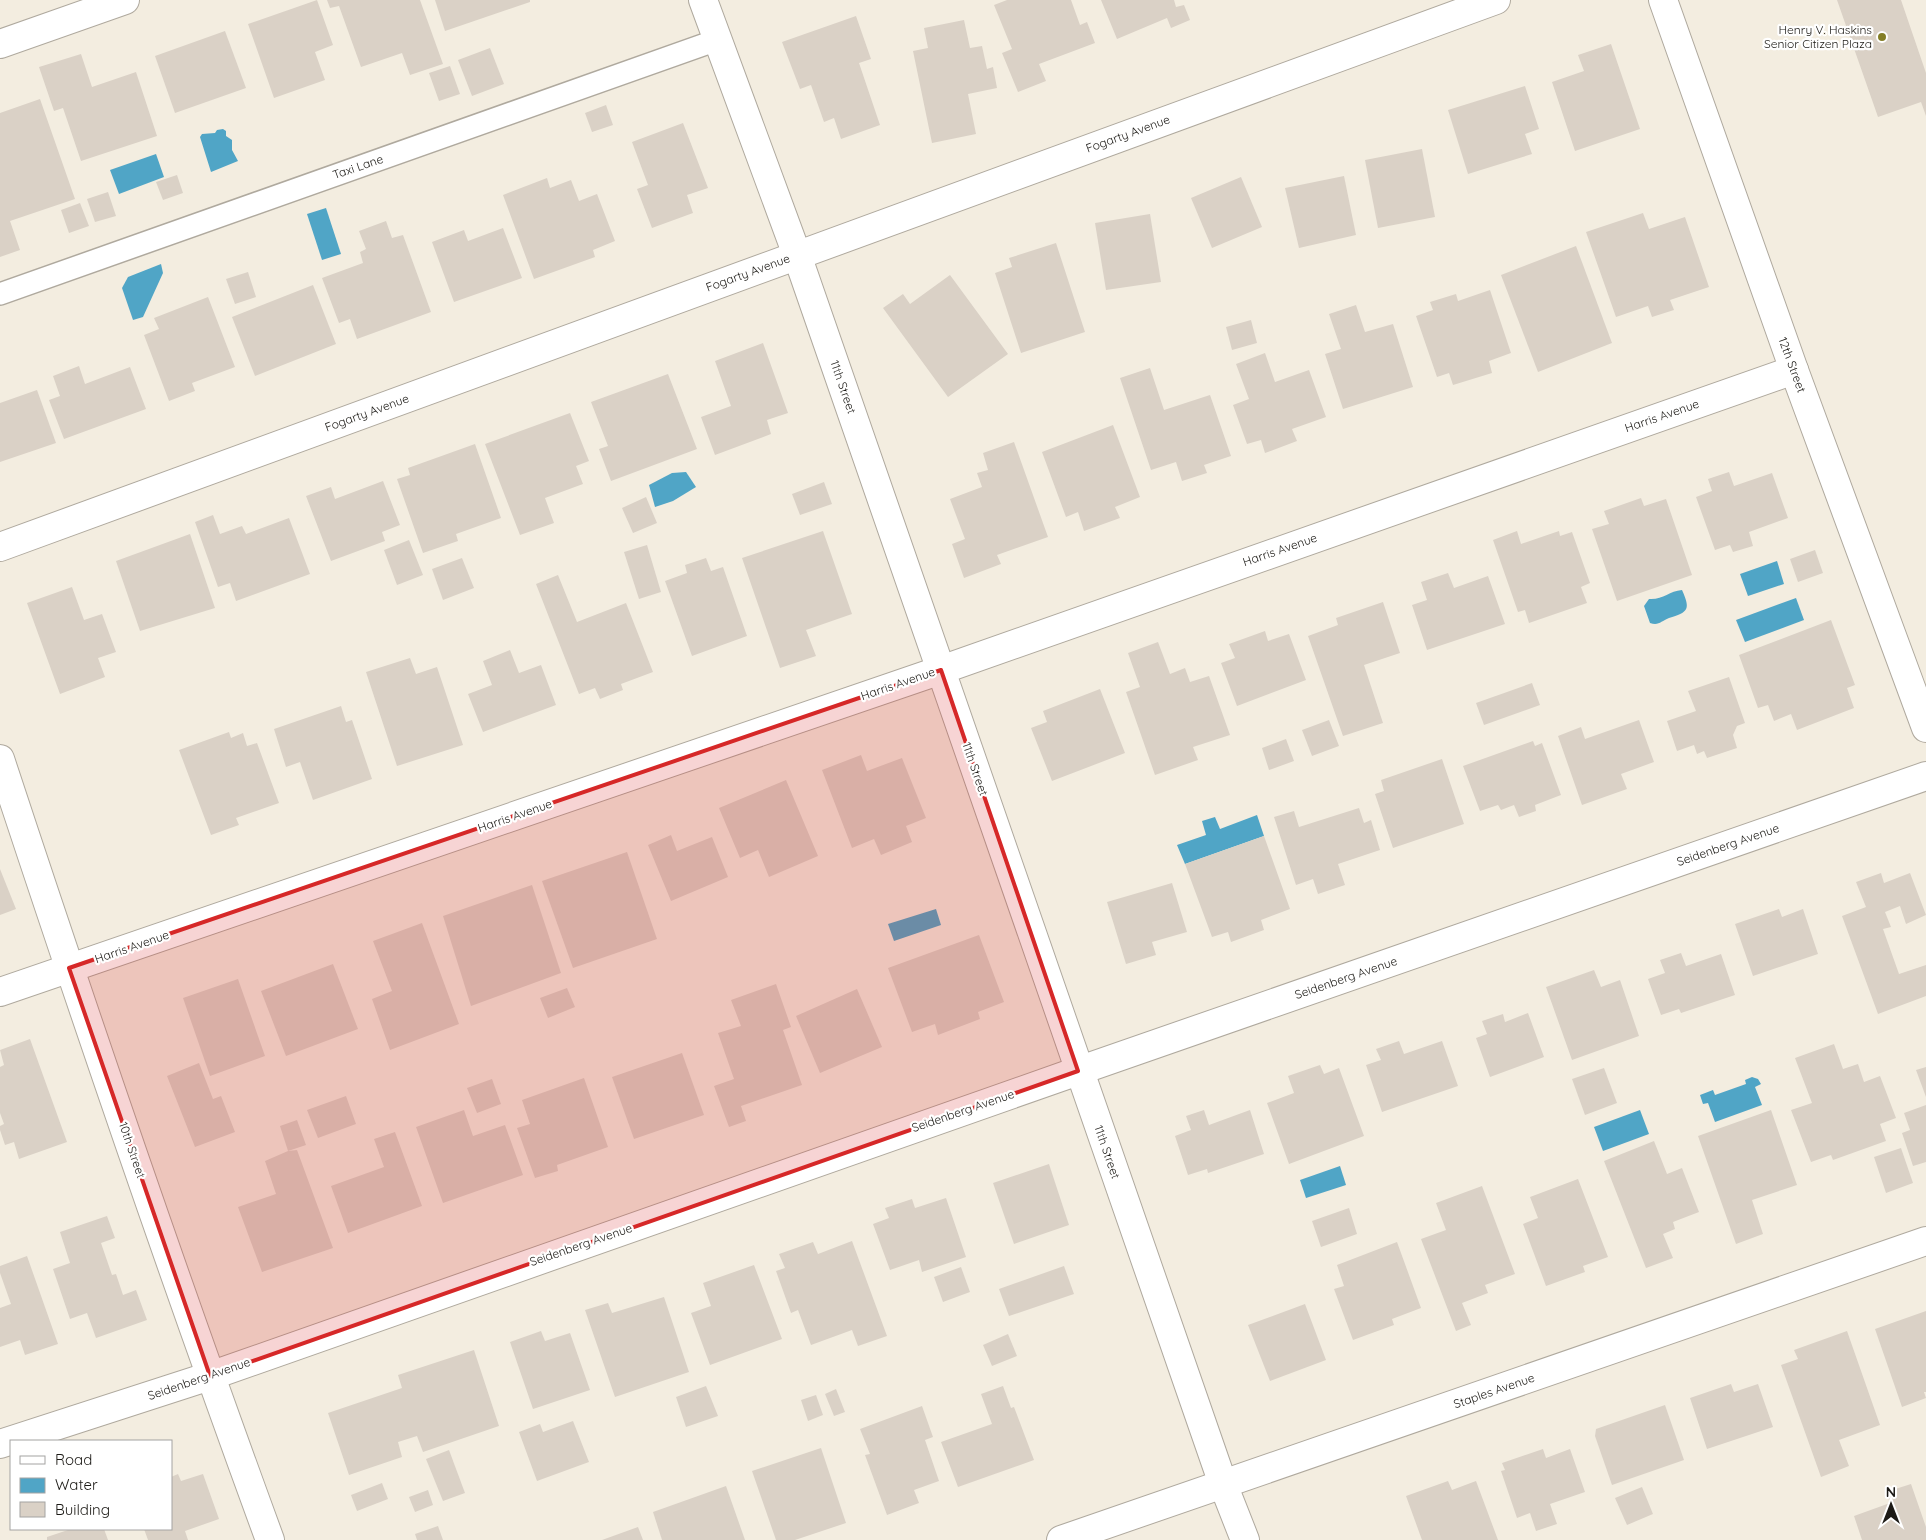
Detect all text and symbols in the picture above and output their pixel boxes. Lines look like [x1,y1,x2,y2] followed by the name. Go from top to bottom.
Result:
[1764,22,1872,51] place label: Henry V. Haskins Senior Citizen Plaza
[1876,31,1888,43] marker: Henry V. Haskins Senior Citizen Plaza
[1084,111,1172,156] street label: Fogarty Avenue
[331,151,385,182] street label: Taxi Lane
[704,250,792,295] street label: Fogarty Avenue
[1775,335,1809,395] street label: 12th Street
[827,358,860,416] street label: 11th Street
[323,390,411,435] street label: Fogarty Avenue
[1623,396,1701,435] street label: Harris Avenue
[1241,530,1319,569] street label: Harris Avenue
[859,664,937,703] street label: Harris Avenue
[959,740,992,798] street label: 11th Street
[476,796,554,835] street label: Harris Avenue
[1675,820,1781,869] street label: Seidenberg Avenue
[93,927,171,966] street label: Harris Avenue
[1293,953,1399,1002] street label: Seidenberg Avenue
[910,1086,1016,1135] street label: Seidenberg Avenue
[116,1120,149,1180] street label: 10th Street
[1091,1123,1124,1181] street label: 11th Street
[528,1220,634,1269] street label: Seidenberg Avenue
[146,1354,252,1403] street label: Seidenberg Avenue
[1451,1370,1537,1411] street label: Staples Avenue
[10,1440,172,1530] legend
[55,1450,92,1469] text: Road
[55,1475,98,1494] text: Water
[1866,1480,1916,1530] north arrow
[1886,1483,1896,1501] text: N
[55,1500,110,1519] text: Building

